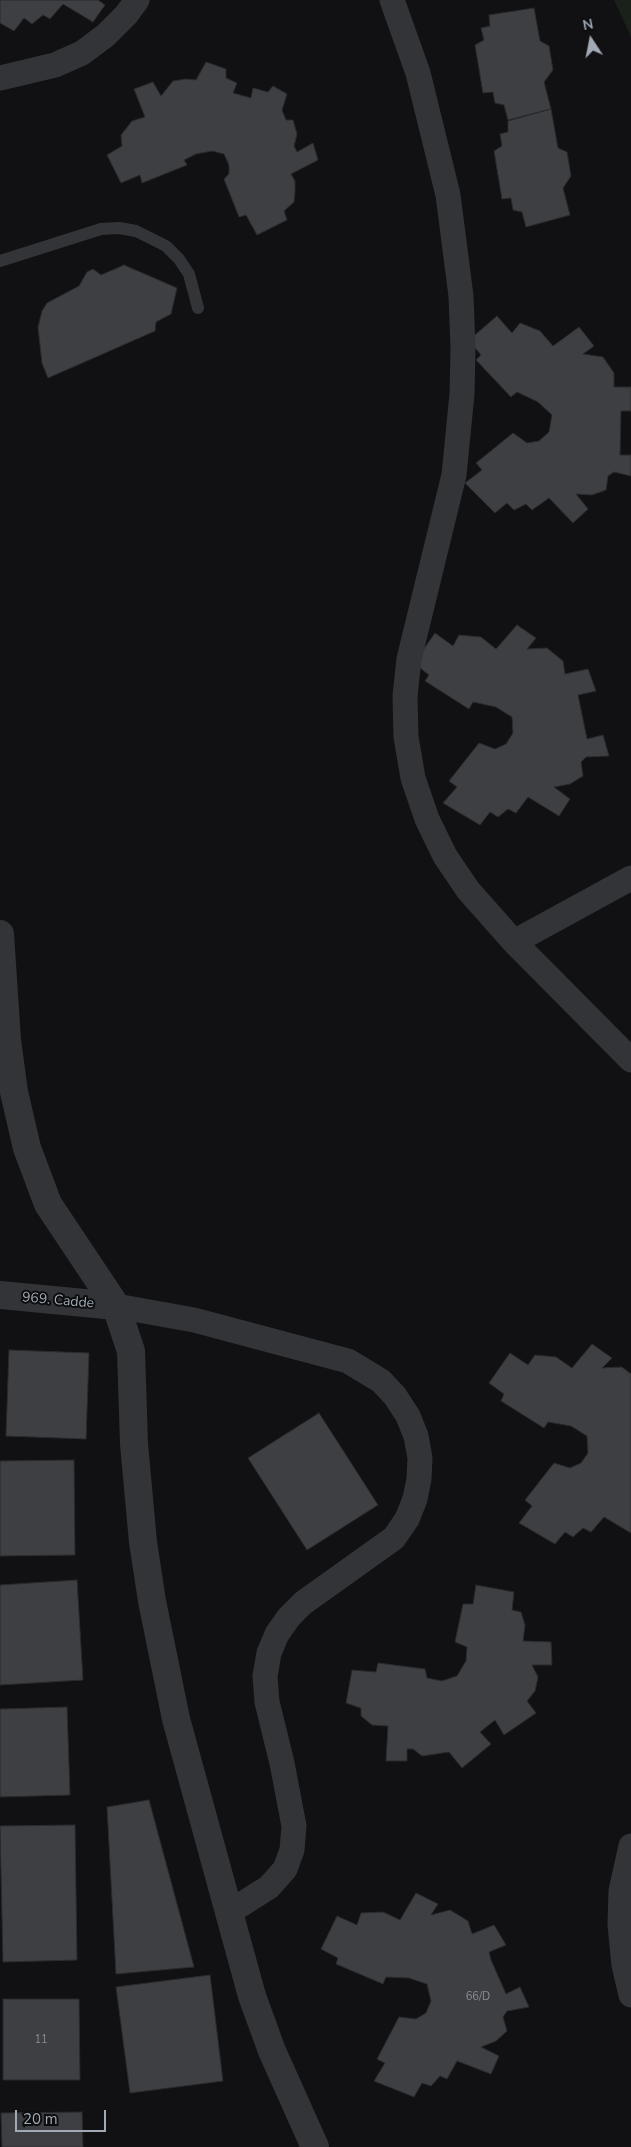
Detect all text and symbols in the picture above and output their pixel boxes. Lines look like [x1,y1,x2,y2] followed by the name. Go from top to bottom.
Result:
[581,14,595,35] text: N
[566,15,616,65] north arrow
[21,1289,95,1313] street label: 969. Cadde
[466,1990,490,2004] house number: 66/D
[34,2033,48,2047] house number: 11
[18,2100,109,2132] scale bar
[23,2109,58,2129] text: 20 m

